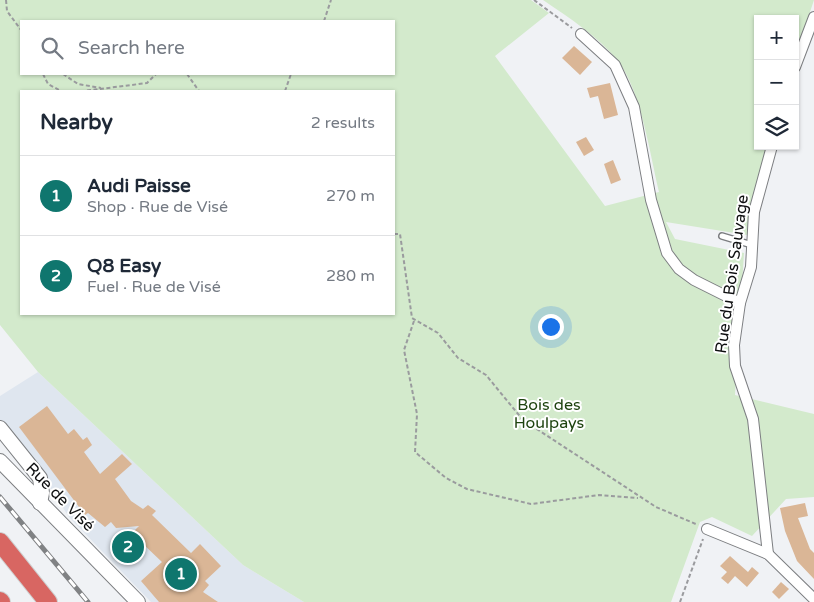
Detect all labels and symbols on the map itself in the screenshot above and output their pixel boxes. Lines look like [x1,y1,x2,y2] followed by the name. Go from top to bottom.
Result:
[711,193,753,355] street label: Rue du Bois Sauvage
[538,314,564,340] your location
[514,395,584,433] park label: Bois des Houlpays
[21,458,99,536] street label: Rue de Visé
[112,528,144,566] pin: 2
[165,555,197,593] pin: 1

